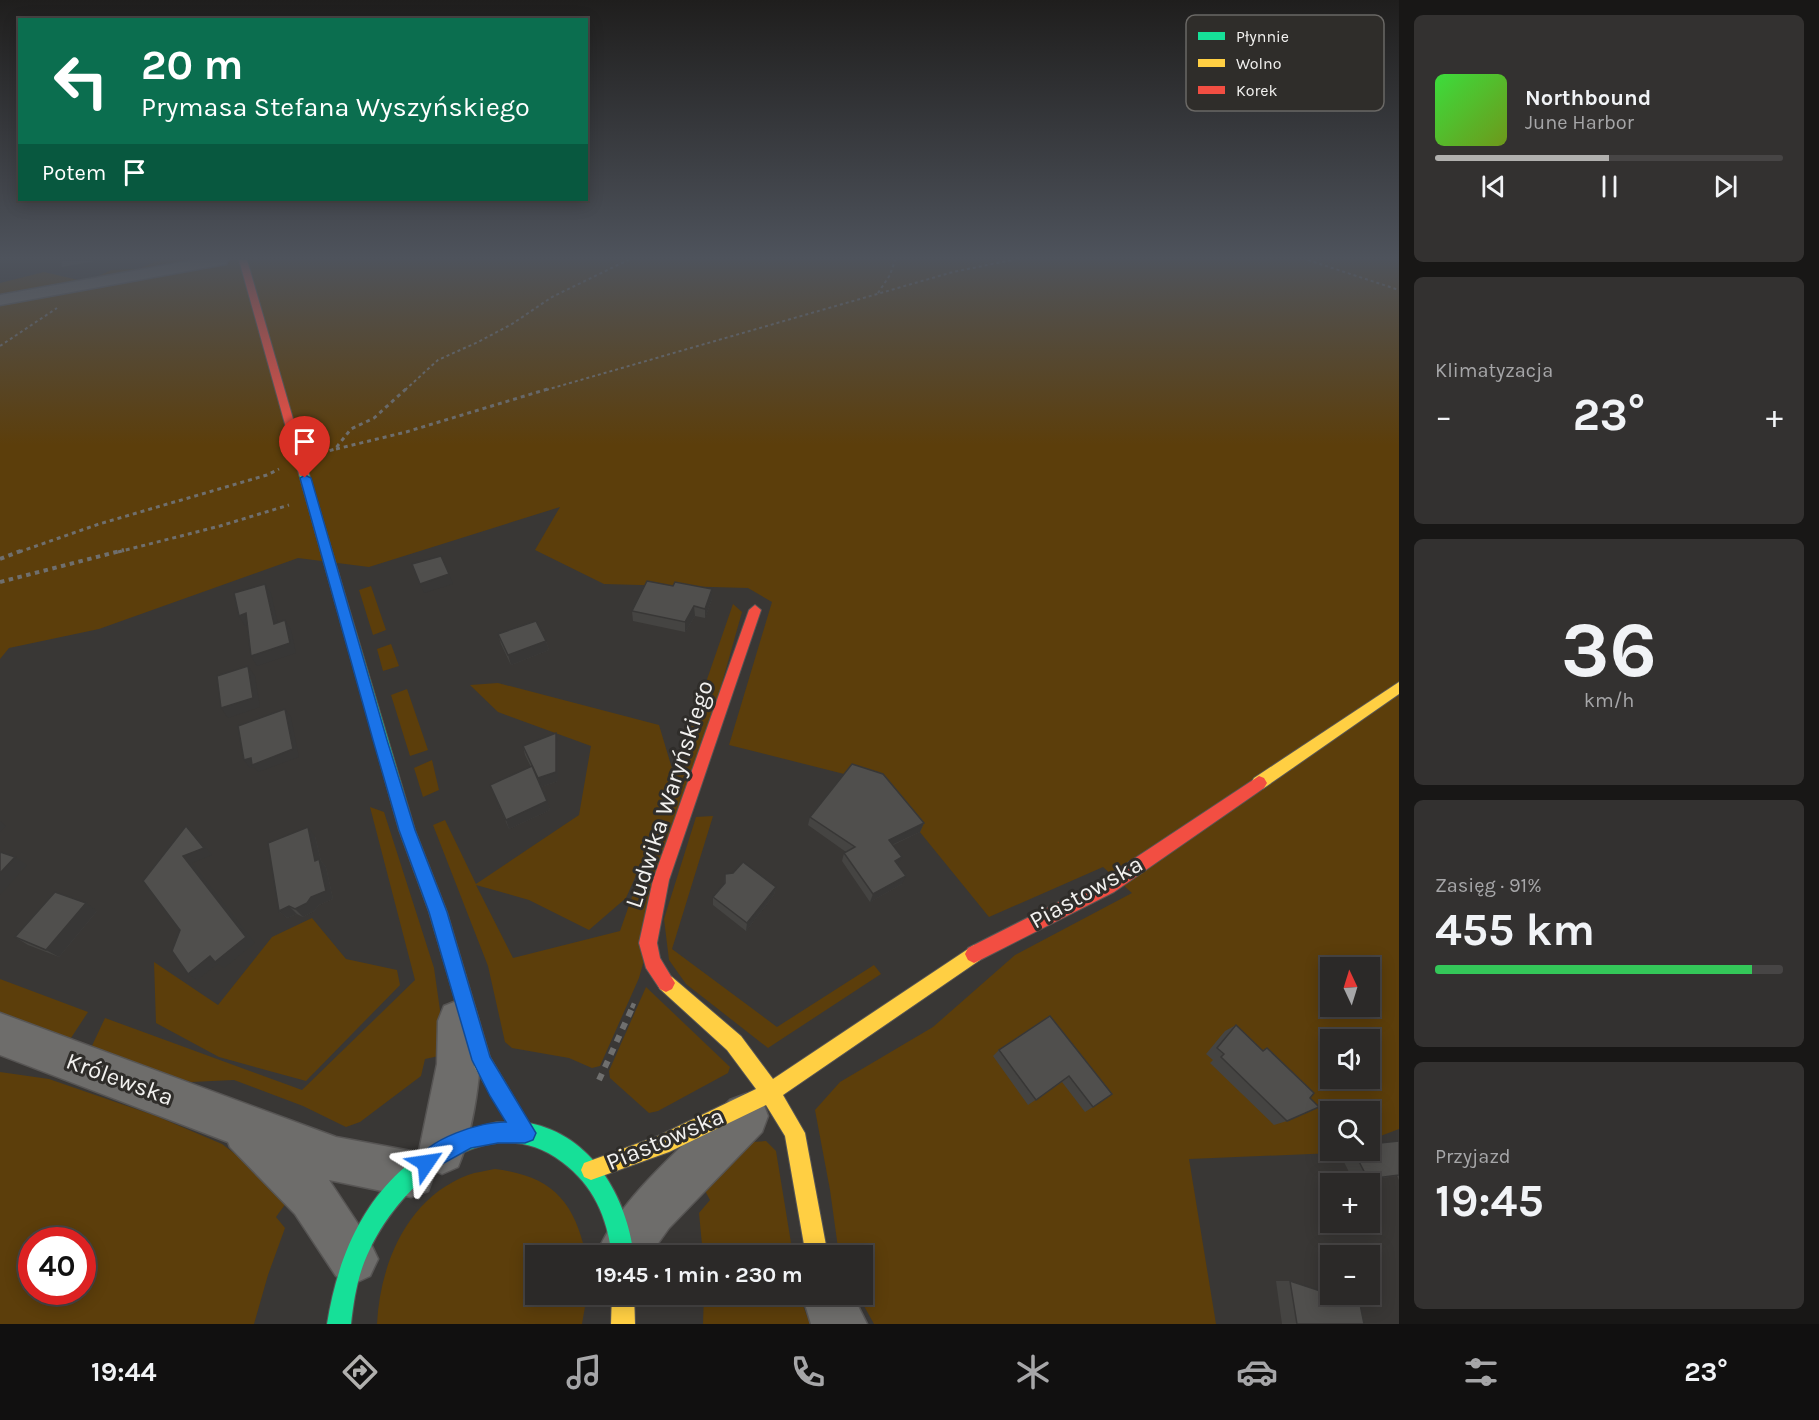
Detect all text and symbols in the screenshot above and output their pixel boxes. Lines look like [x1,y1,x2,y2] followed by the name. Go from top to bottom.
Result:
[1186,15,1384,111] legend
[1236,27,1289,46] text: Płynnie
[141,40,243,90] text: 20 m
[42,42,120,120] icon: left
[1236,54,1281,73] text: Wolno
[1236,81,1277,100] text: Korek
[1525,85,1651,111] text: Northbound
[141,91,530,123] text: Prymasa Stefana Wyszyńskiego
[1525,111,1634,134] text: June Harbor
[118,156,151,189] icon: arrive
[42,160,106,186] text: Potem
[1477,170,1510,203] icon: previous
[1593,170,1626,203] icon: pause
[1709,170,1742,203] icon: next
[1435,359,1553,382] text: Klimatyzacja
[1573,389,1645,441] text: 23°
[1435,397,1452,435] text: −
[1766,397,1783,435] text: +
[279,416,330,478] pin
[288,425,321,458] icon: arrive
[1561,604,1657,696] text: 36
[619,677,719,911] street label: Ludwika Waryńskiego
[1584,689,1634,712] text: km/h
[1024,849,1148,935] street label: Piastowska
[1435,874,1542,897] text: Zasięg · 91%
[1435,904,1595,956] text: 455 km
[1320,957,1380,1017] north arrow
[1320,957,1380,1305] map controls
[1320,1029,1380,1089] button: sound
[63,1047,177,1111] street label: Królewska
[1320,1101,1380,1161] button: search
[602,1102,728,1176] street label: Piastowska
[394,1131,458,1195] position arrow
[1435,1145,1511,1168] text: Przyjazd
[1320,1173,1380,1233] button: +
[1435,1175,1544,1227] text: 19:45
[18,1227,96,1305] speed limit sign: 40
[1320,1245,1380,1305] button: −
[595,1262,803,1288] text: 19:45 · 1 min · 230 m
[339,1351,381,1393] icon: directions
[563,1351,605,1393] icon: music
[787,1351,829,1393] icon: phone
[1012,1351,1054,1393] icon: climate
[1236,1351,1278,1393] icon: car
[1460,1351,1502,1393] icon: filters
[91,1356,157,1388] text: 19:44
[1684,1356,1728,1388] text: 23°

